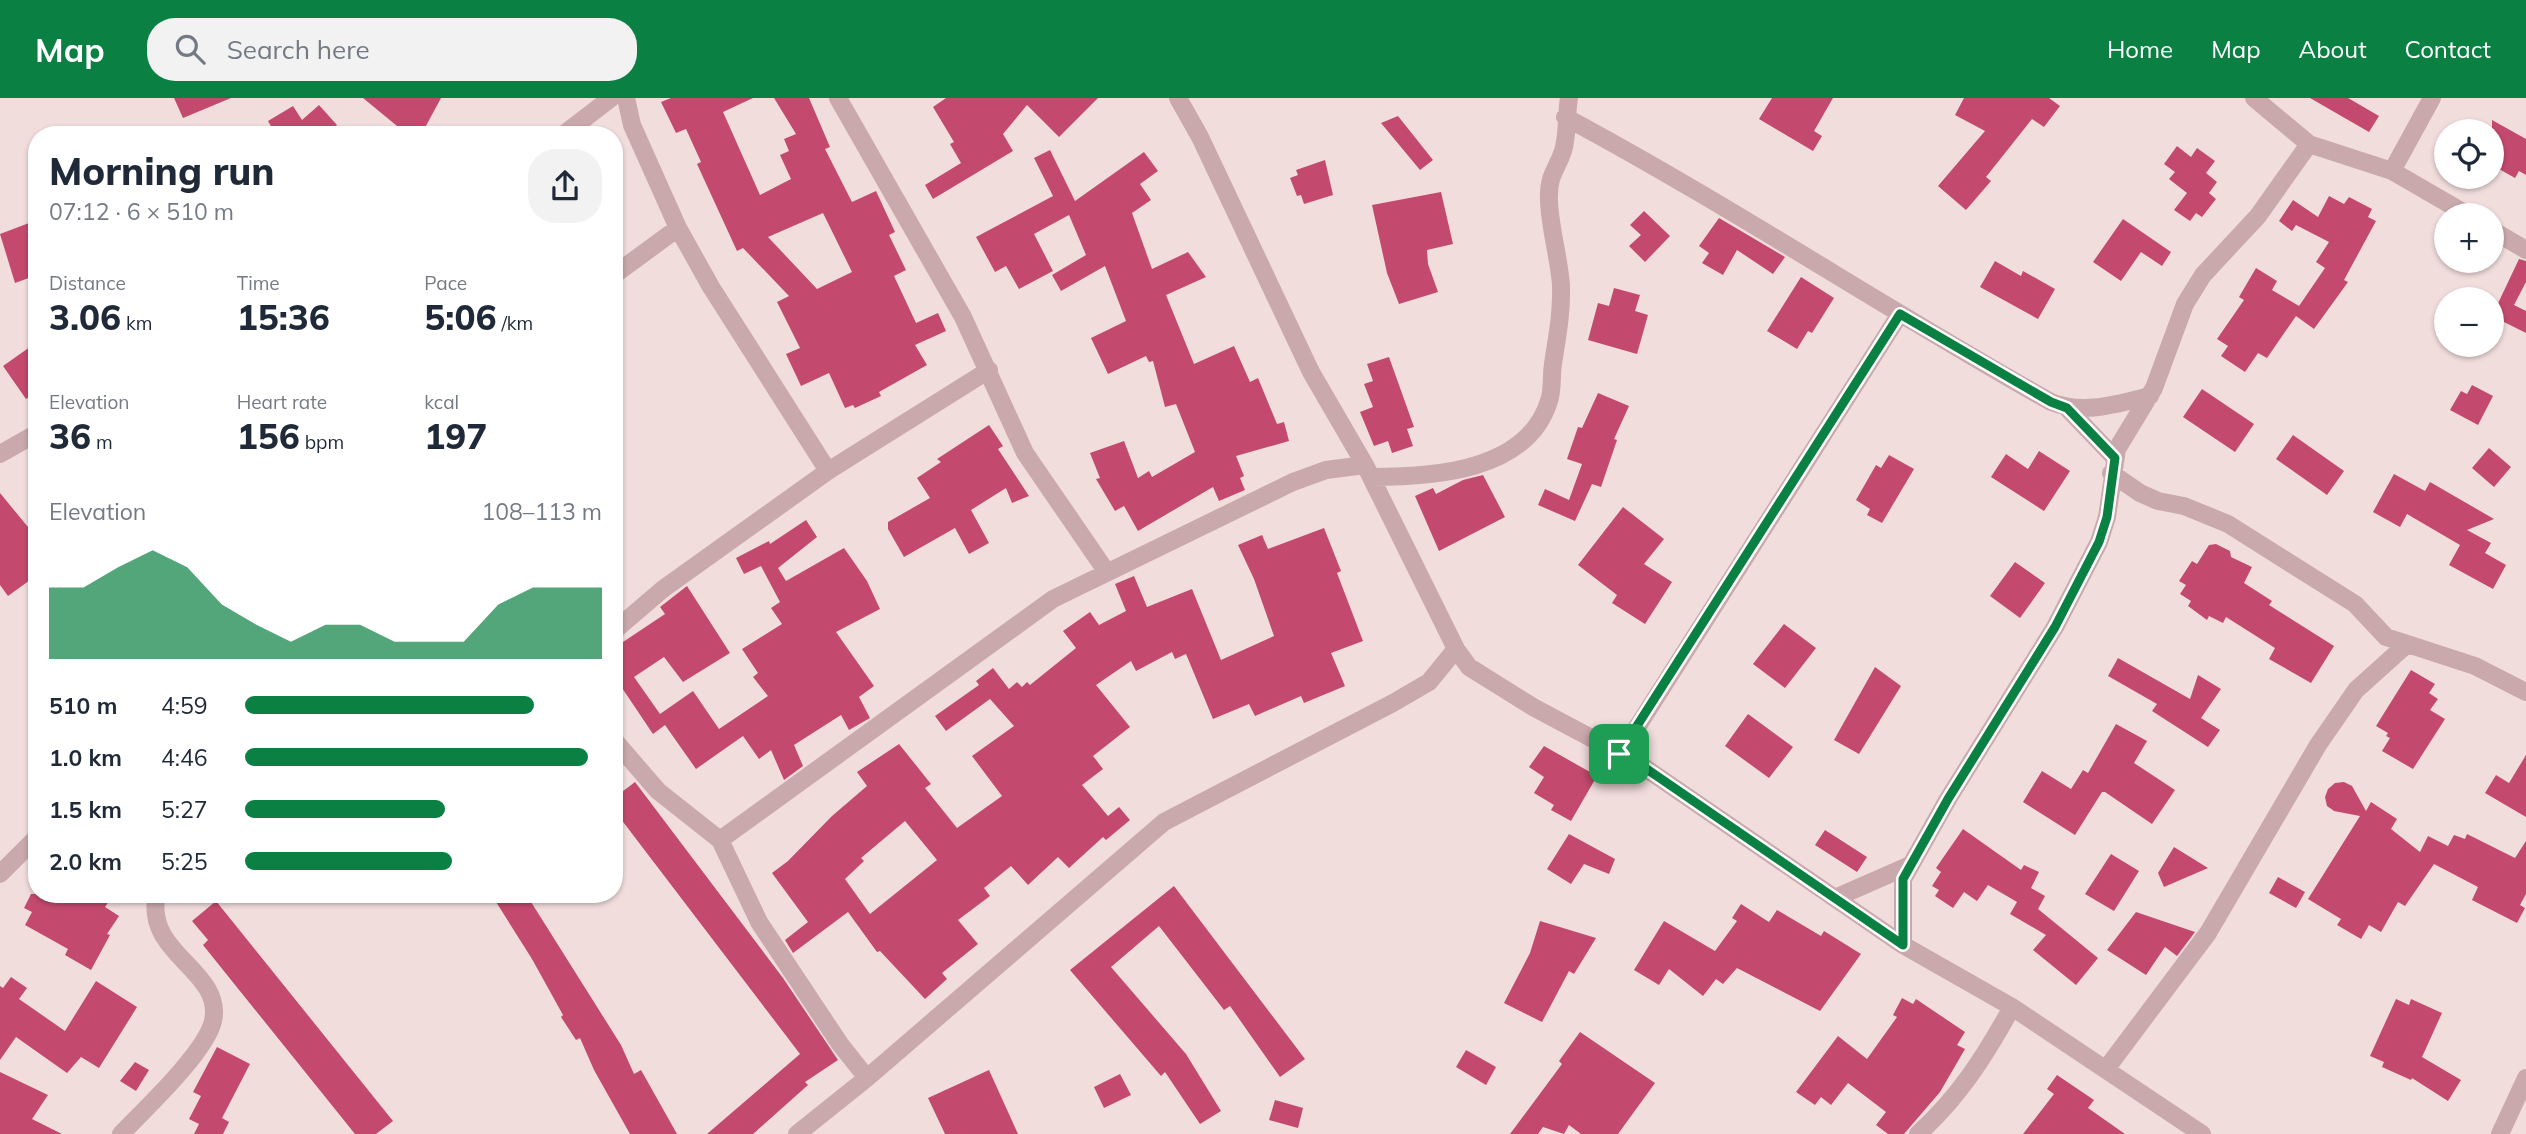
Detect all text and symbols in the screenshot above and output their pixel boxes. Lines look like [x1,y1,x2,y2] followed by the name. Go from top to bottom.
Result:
[147,18,637,81] search box
[35,29,105,70] text: Map
[171,30,209,68] icon: search
[227,33,370,66] text: Search here
[2107,34,2173,64] text: Home
[2211,34,2261,64] text: Map
[2299,34,2367,64] text: About
[2405,34,2491,64] text: Contact
[2434,119,2504,357] map controls
[2434,119,2504,189] button: locate
[49,147,275,195] text: Morning run
[528,149,602,223] button: share
[49,197,234,226] text: 07:12 · 6 × 510 m
[2434,203,2504,273] button: +
[49,271,126,295] text: Distance
[237,271,280,295] text: Time
[424,271,467,295] text: Pace
[2434,287,2504,357] button: −
[49,295,121,339] text: 3.06
[237,295,330,339] text: 15:36
[424,295,496,339] text: 5:06
[121,311,153,335] text: km
[496,311,533,335] text: /km
[49,390,129,414] text: Elevation
[237,390,327,414] text: Heart rate
[424,390,459,414] text: kcal
[49,414,91,458] text: 36
[237,414,300,458] text: 156
[424,414,487,458] text: 197
[91,430,113,454] text: m
[300,430,344,454] text: bpm
[49,497,146,526] text: Elevation
[481,497,602,526] text: 108–113 m
[49,691,117,720] text: 510 m
[161,691,208,720] text: 4:59
[1589,724,1649,784] pin
[1600,735,1638,773] icon: arrive
[49,743,122,772] text: 1.0 km
[161,743,208,772] text: 4:46
[49,795,122,824] text: 1.5 km
[161,795,208,824] text: 5:27
[49,847,122,876] text: 2.0 km
[161,847,208,876] text: 5:25

